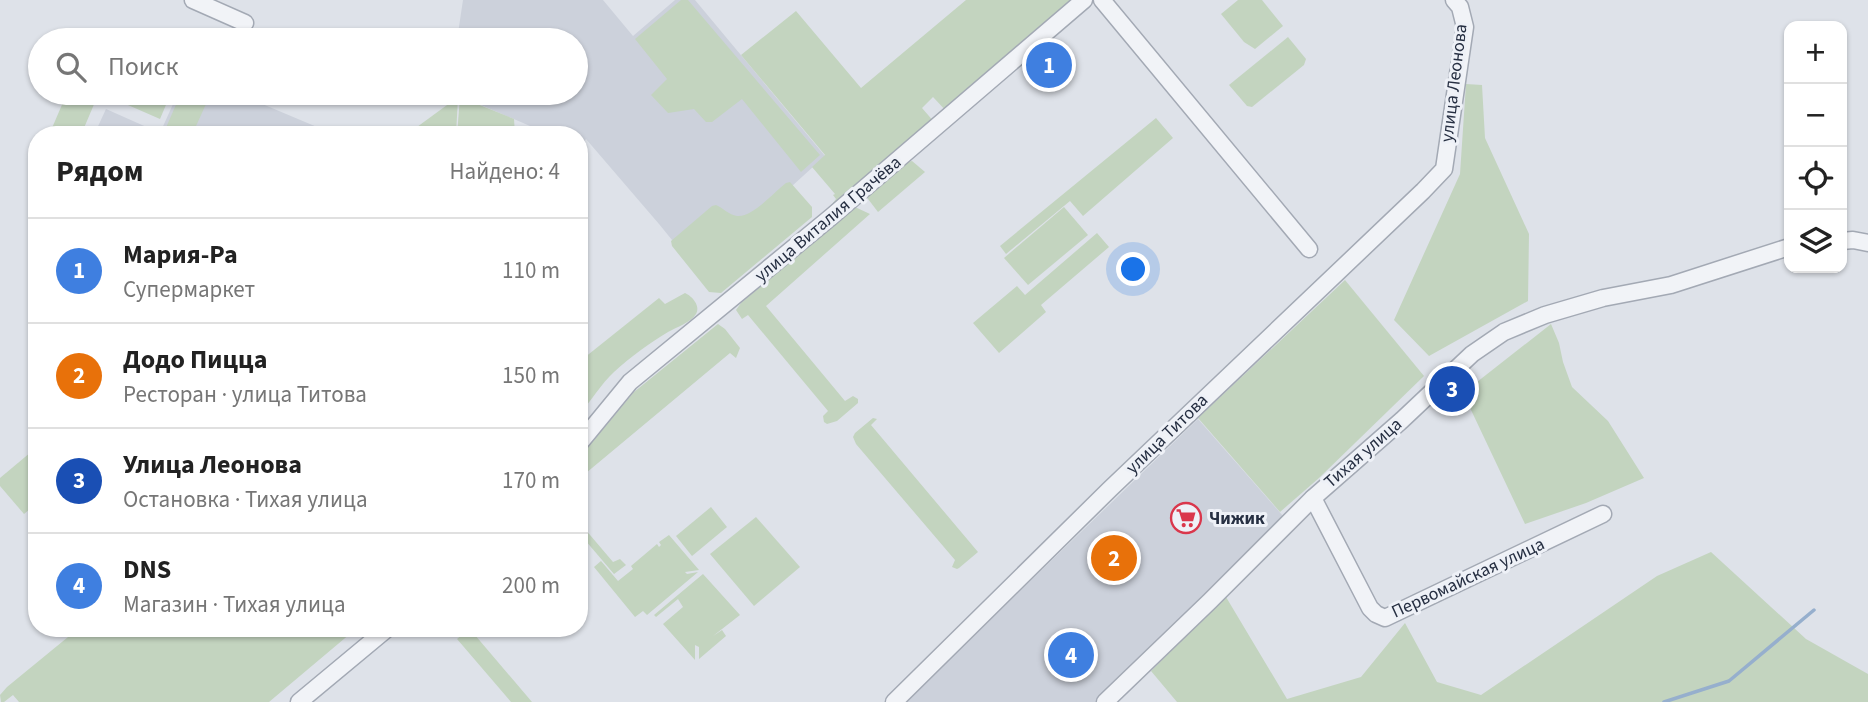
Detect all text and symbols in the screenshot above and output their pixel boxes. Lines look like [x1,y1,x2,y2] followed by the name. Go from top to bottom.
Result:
[1784,21,1847,273] map controls
[1784,21,1847,84] button: +
[1434,22,1474,144] street label: улица Леонова
[28,28,588,105] search box
[1026,39,1072,91] pin: 1
[52,48,90,86] icon: search
[108,48,178,85] text: Поиск
[1784,84,1847,147] button: −
[1784,147,1847,210] button: locate
[56,150,144,193] text: Рядом
[749,150,907,288] street label: улица Виталия Грачёва
[450,155,560,188] text: Найдено: 4
[1784,210,1847,273] button: layers
[123,236,238,273] text: Мария-Ра
[1116,252,1150,286] your location
[73,254,85,287] text: 1
[502,254,560,287] text: 110 m
[123,273,255,306] text: Супермаркет
[123,341,267,378] text: Додо Пицца
[73,359,85,392] text: 2
[502,359,560,392] text: 150 m
[1429,363,1475,415] pin: 3
[123,378,367,411] text: Ресторан · улица Титова
[1120,388,1214,480] street label: улица Титова
[1319,412,1407,494] street label: Тихая улица
[123,446,302,483] text: Улица Леонова
[73,464,85,497] text: 3
[502,464,560,497] text: 170 m
[123,483,368,516] text: Остановка · Тихая улица
[1169,501,1203,535] supermarket icon: Чижик
[1209,506,1265,531] place label: Чижик
[1091,532,1137,584] pin: 2
[1387,532,1549,624] street label: Первомайская улица
[123,551,171,588] text: DNS
[73,569,85,602] text: 4
[502,569,560,602] text: 200 m
[123,588,346,621] text: Магазин · Тихая улица
[1048,629,1094,681] pin: 4

